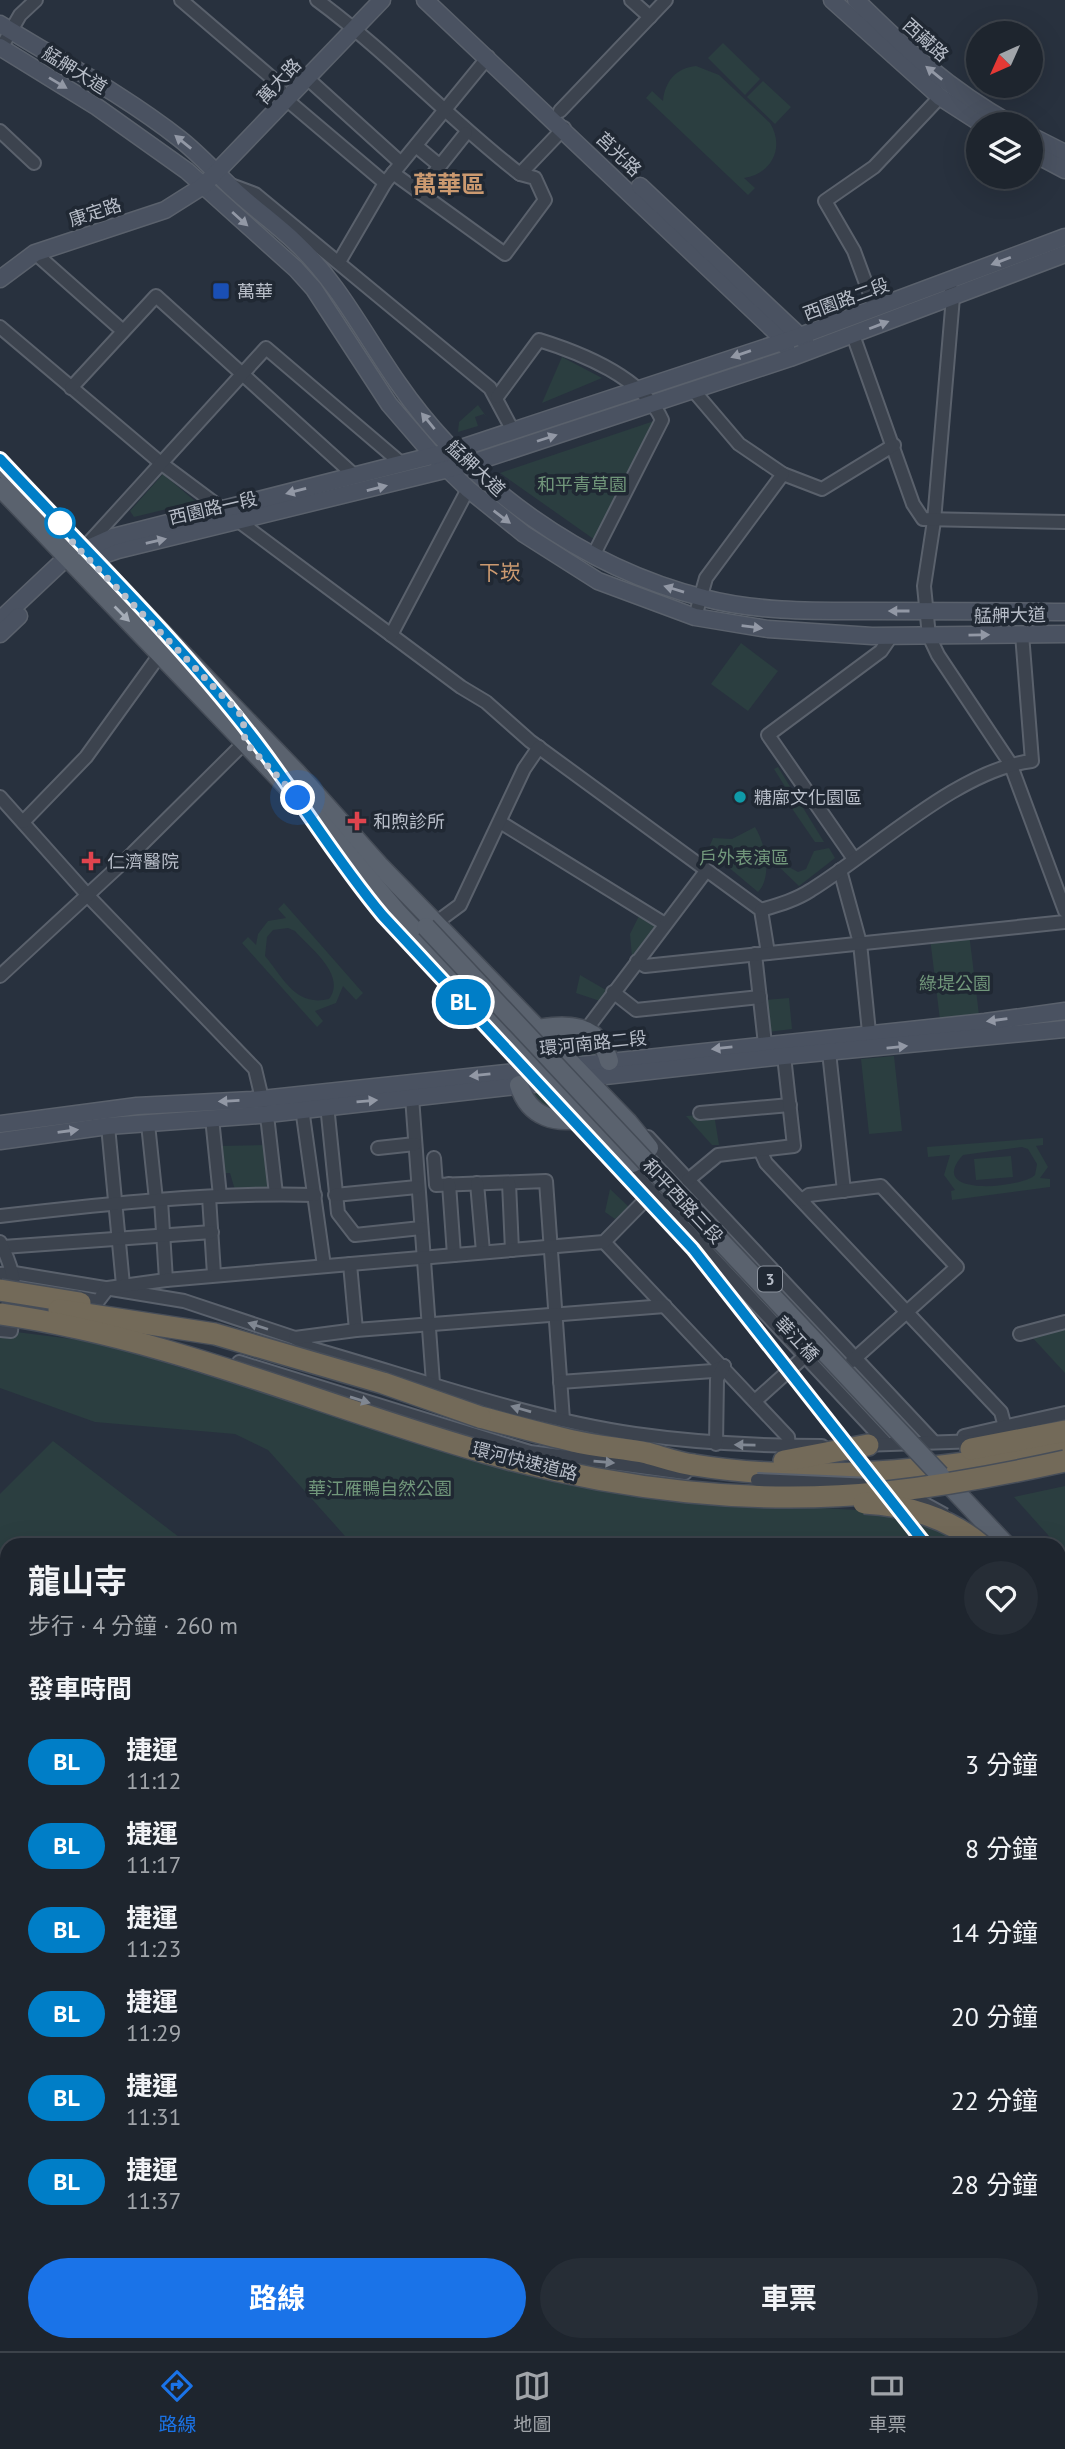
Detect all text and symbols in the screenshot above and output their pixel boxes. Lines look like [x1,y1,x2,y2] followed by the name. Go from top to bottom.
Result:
[898,13,954,67] street label: 西藏路
[966,21,1043,98] north arrow
[966,21,1043,189] map controls
[38,41,112,99] street label: 艋舺大道
[252,53,306,109] street label: 萬大路
[925,66,943,81] one-way arrow
[49,77,68,89] one-way arrow
[966,112,1043,189] button: layers
[592,127,646,181] street label: 莒光路
[174,134,192,149] one-way arrow
[413,169,485,200] district label: 萬華區
[66,193,124,231] street label: 康定路
[231,211,248,226] one-way arrow
[991,255,1012,266] one-way arrow
[800,273,892,325] street label: 西園路二段
[237,280,273,303] place label: 萬華
[211,281,231,301] marker: 萬華
[868,320,889,331] one-way arrow
[730,349,751,360] one-way arrow
[421,413,436,430] one-way arrow
[537,432,558,442] one-way arrow
[442,435,510,501] street label: 艋舺大道
[537,473,627,496] park label: 和平青草園
[367,482,388,492] one-way arrow
[285,486,306,496] one-way arrow
[167,487,259,529] street label: 西園路一段
[45,508,75,538] unlabelled marker
[493,510,511,524] one-way arrow
[145,535,167,546] one-way arrow
[479,559,521,586] district label: 下崁
[663,583,684,593] one-way arrow
[974,603,1046,627] street label: 艋舺大道
[113,605,129,622] one-way arrow
[888,605,910,617] one-way arrow
[741,621,763,632] one-way arrow
[968,629,990,641] one-way arrow
[280,780,315,815] your location
[754,786,862,809] place label: 糖廍文化園區
[732,789,748,805] marker: 糖廍文化園區
[373,810,445,833] place label: 和煦診所
[347,811,367,831] marker: 和煦診所
[699,846,789,869] park label: 戶外表演區
[107,850,179,873] place label: 仁濟醫院
[81,851,101,871] marker: 仁濟醫院
[919,972,991,995] park label: 綠堤公園
[432,979,494,1025] line badge: BL
[450,986,476,1017] text: BL
[986,1015,1008,1026] one-way arrow
[538,1026,648,1060] street label: 環河南路二段
[886,1041,908,1052] one-way arrow
[711,1043,733,1054] one-way arrow
[469,1070,491,1081] one-way arrow
[356,1095,378,1106] one-way arrow
[218,1096,240,1107] one-way arrow
[57,1126,79,1137] one-way arrow
[638,1154,728,1248] street label: 和平西路三段
[758,1266,782,1292] road number: 3
[770,1311,824,1367] street label: 華江橋
[247,1320,268,1330] one-way arrow
[350,1395,371,1405] one-way arrow
[510,1403,531,1413] one-way arrow
[470,1437,580,1485] street label: 環河快速道路
[734,1440,756,1451] one-way arrow
[593,1457,615,1468] one-way arrow
[308,1477,452,1500] park label: 華江雁鴨自然公園
[28,1559,127,1602] text: 龍山寺
[964,1561,1038,1635] button: heart
[28,1611,238,1640] text: 步行 · 4 分鐘 · 260 m
[28,1672,132,1705] text: 發車時間
[126,1733,178,1766] text: 捷運
[53,1746,80,1777] text: BL
[965,1748,1038,1781] text: 3 分鐘
[126,1766,181,1795] text: 11:12
[126,1817,178,1850] text: 捷運
[53,1830,80,1861] text: BL
[965,1832,1038,1865] text: 8 分鐘
[126,1850,181,1879] text: 11:17
[126,1901,178,1934] text: 捷運
[53,1914,80,1945] text: BL
[951,1916,1038,1949] text: 14 分鐘
[126,1934,181,1963] text: 11:23
[126,1985,178,2018] text: 捷運
[53,1998,80,2029] text: BL
[951,2000,1038,2033] text: 20 分鐘
[126,2018,181,2047] text: 11:29
[126,2069,178,2102] text: 捷運
[53,2082,80,2113] text: BL
[951,2084,1038,2117] text: 22 分鐘
[126,2102,181,2131] text: 11:31
[126,2153,178,2186] text: 捷運
[53,2166,80,2197] text: BL
[951,2168,1038,2201] text: 28 分鐘
[126,2186,181,2215] text: 11:37
[28,2258,526,2338] button: 路線
[540,2258,1038,2338] button: 車票
[158,2367,197,2436] tab: 路線
[513,2367,552,2436] tab: 地圖
[868,2367,907,2436] tab: 車票

